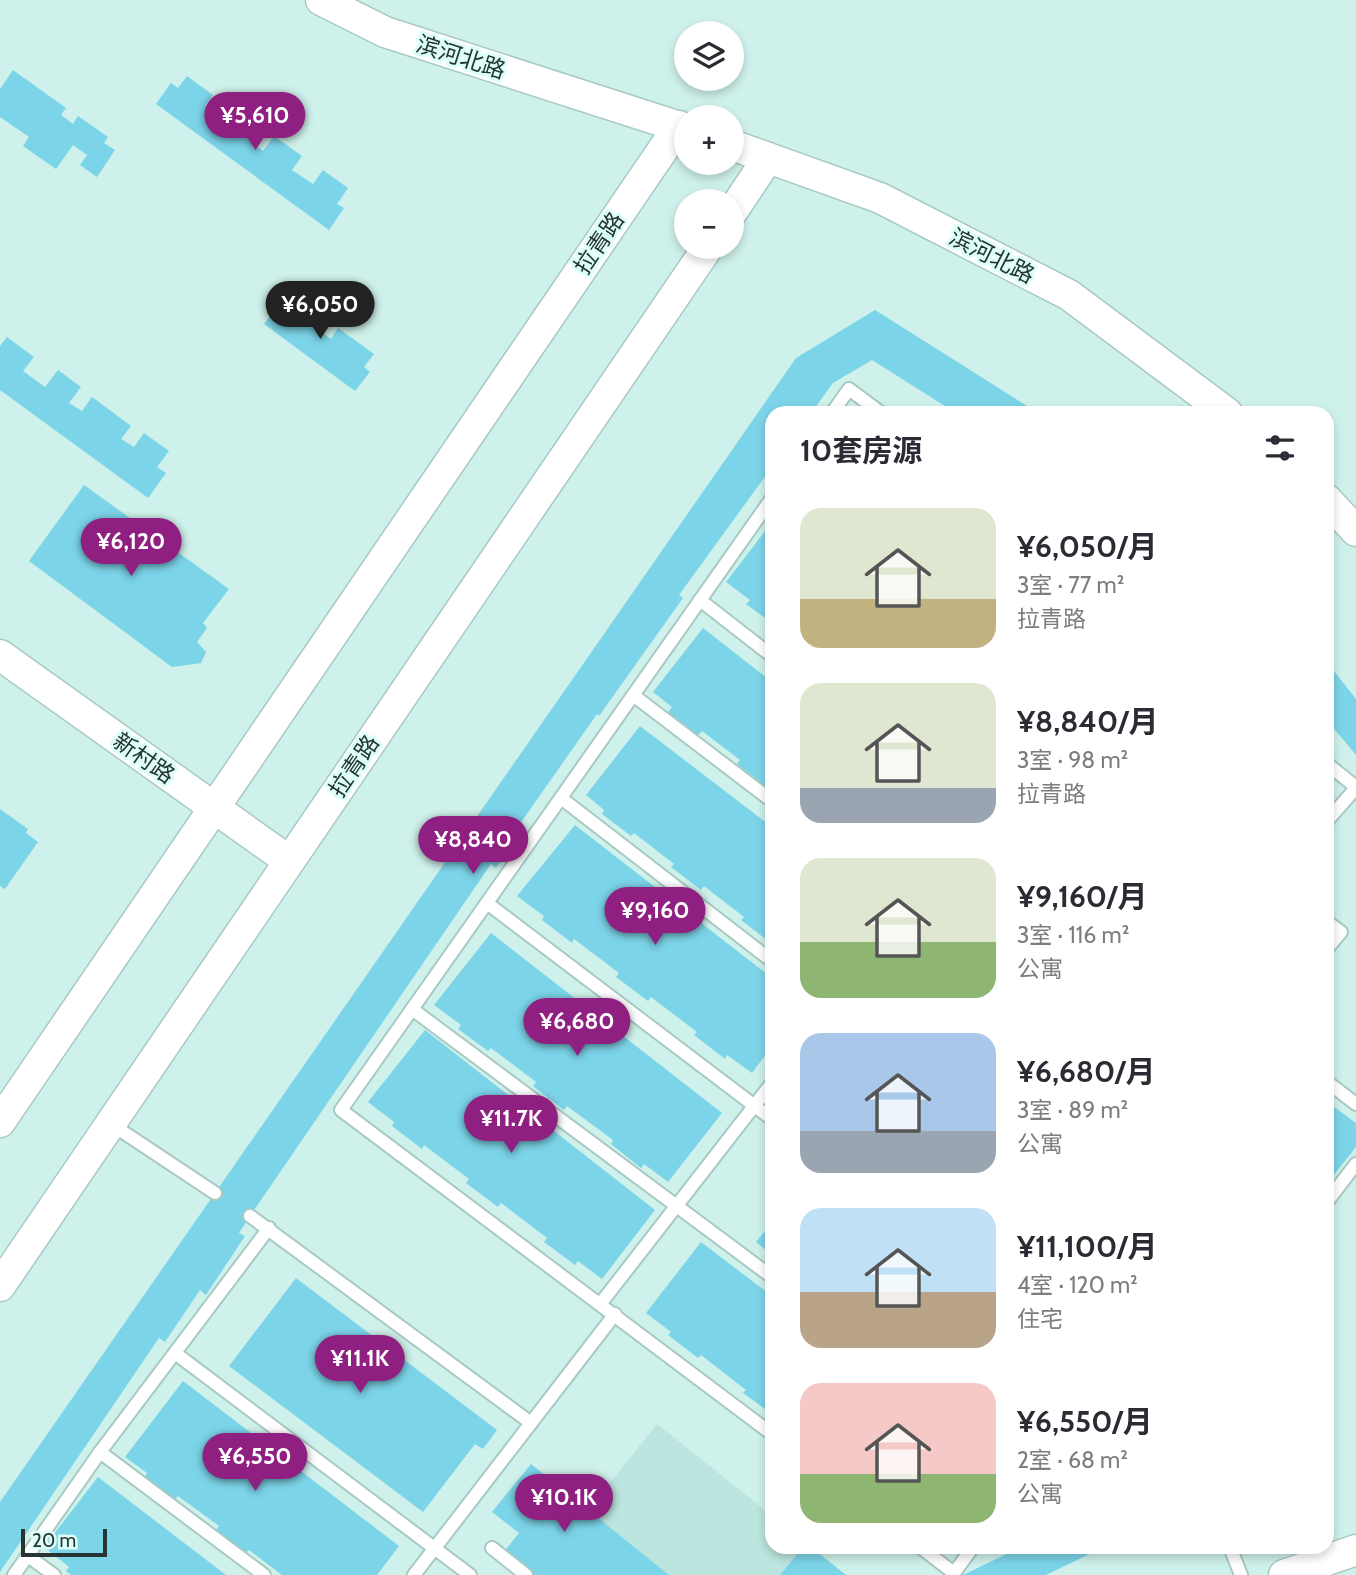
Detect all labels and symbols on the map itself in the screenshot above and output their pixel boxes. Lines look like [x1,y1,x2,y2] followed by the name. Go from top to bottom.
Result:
[413,29,509,85] street label: 滨河北路
[198,92,312,152] pin: ¥5,610
[568,207,630,279] street label: 拉青路
[945,223,1039,289] street label: 滨河北路
[263,282,377,341] pin: ¥6,050
[74,518,188,578] pin: ¥6,120
[108,727,180,789] street label: 新村路
[323,730,385,802] street label: 拉青路
[416,816,530,876] pin: ¥8,840
[598,888,712,947] pin: ¥9,160
[520,998,634,1058] pin: ¥6,680
[454,1096,568,1155] pin: ¥11.7K
[303,1336,417,1395] pin: ¥11.1K
[198,1434,312,1493] pin: ¥6,550
[507,1474,621,1534] pin: ¥10.1K
[21,1526,107,1558] scale bar

